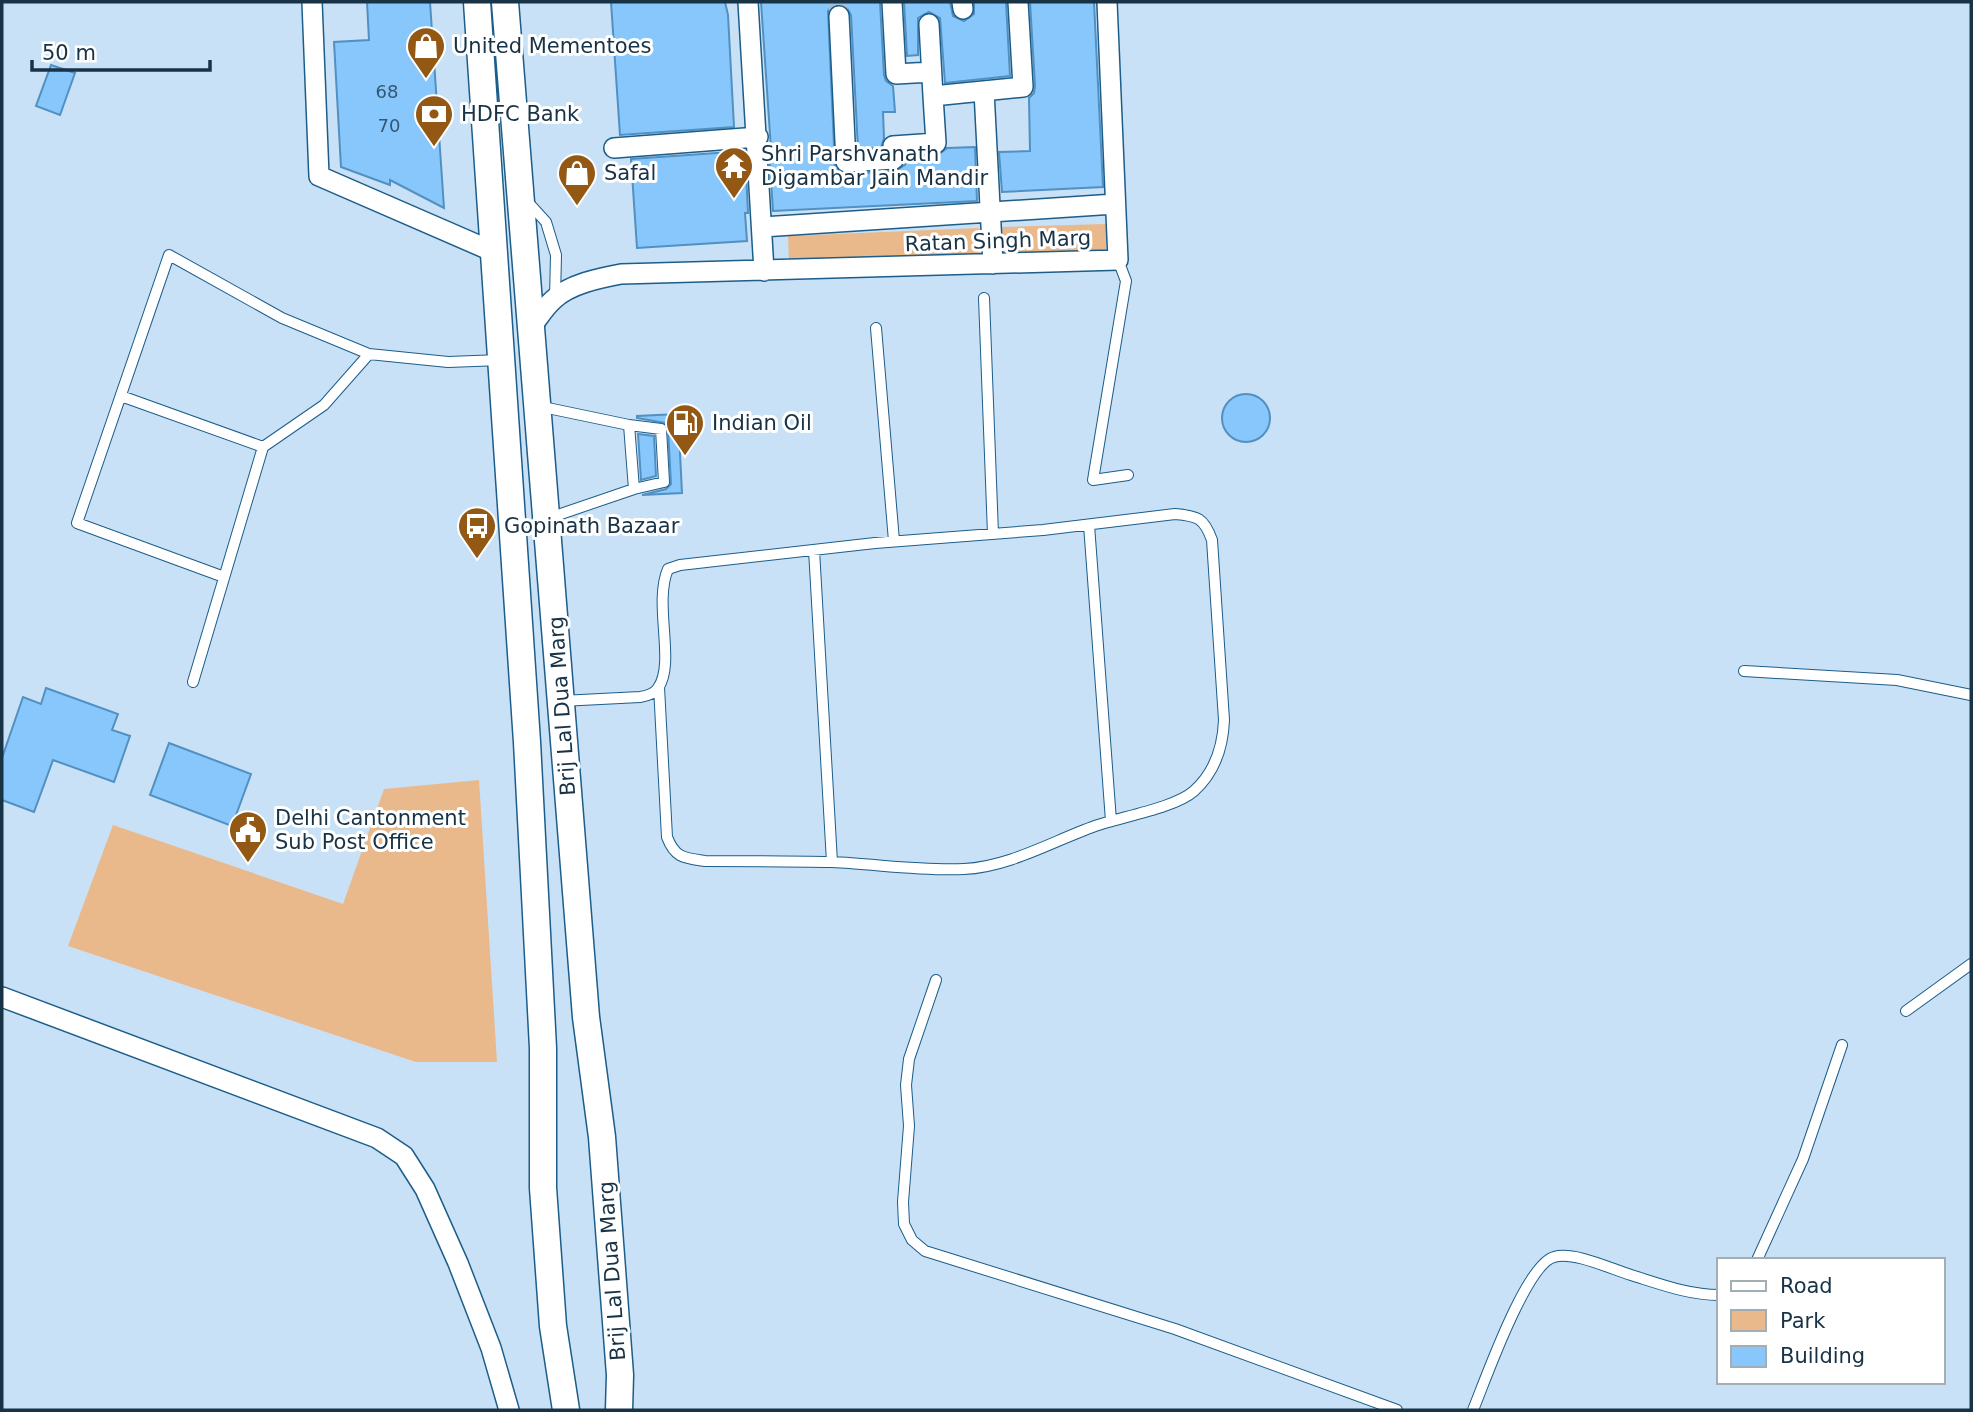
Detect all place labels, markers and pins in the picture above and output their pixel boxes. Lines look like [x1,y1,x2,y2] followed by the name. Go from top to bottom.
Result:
[405,25,447,80] shop icon: United Mementoes
[453,34,651,58] place label: United Mementoes
[413,93,455,148] bank icon: HDFC Bank
[461,102,580,126] place label: HDFC Bank
[761,142,989,190] place label: Shri Parshvanath Digambar Jain Mandir
[713,145,755,200] temple icon: Shri Parshvanath Digambar Jain Mandir
[556,152,598,207] shop icon: Safal
[604,161,656,185] place label: Safal
[664,402,706,457] fuel station icon: Indian Oil
[712,411,812,435] place label: Indian Oil
[456,505,498,560] bus stop icon: Gopinath Bazaar
[504,514,680,538] place label: Gopinath Bazaar
[275,806,466,854] place label: Delhi Cantonment Sub Post Office
[227,809,269,864] public building icon: Delhi Cantonment Sub Post Office

